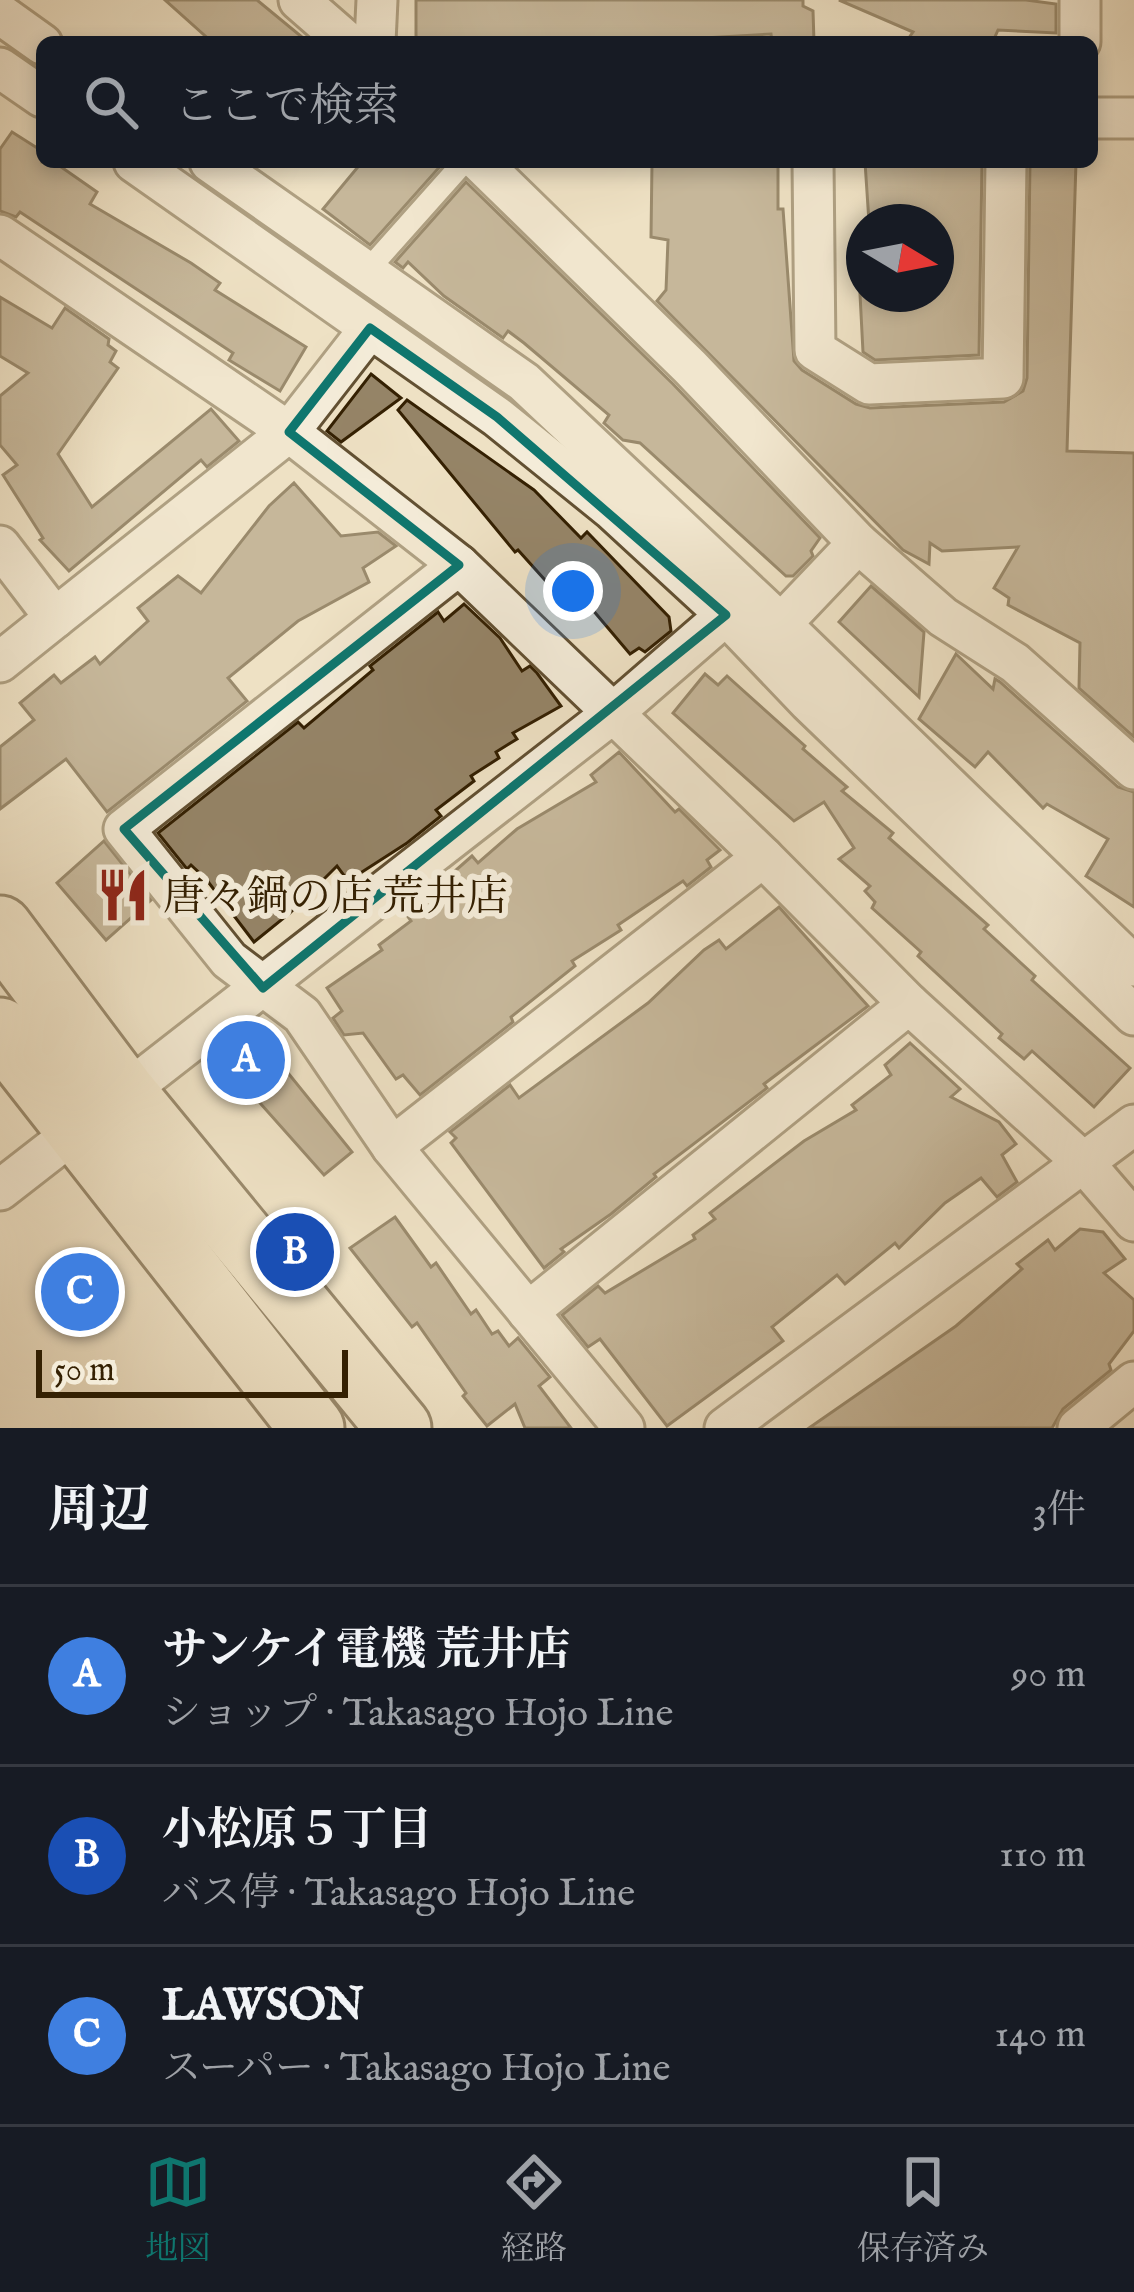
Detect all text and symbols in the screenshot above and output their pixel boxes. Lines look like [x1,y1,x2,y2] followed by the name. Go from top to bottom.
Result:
[36,36,1098,168] search box
[78,69,144,135] icon: search
[174,79,399,136] text: ここで検索
[846,204,954,312] north arrow
[543,561,603,621] your location
[94,866,152,924] restaurant icon: 唐々鍋の店 荒井店
[163,872,508,925] place label: 唐々鍋の店 荒井店
[207,1015,285,1105] pin: A
[256,1207,334,1297] pin: B
[41,1247,119,1337] pin: C
[36,1344,348,1397] scale bar
[54,1350,115,1392] text: 50 m
[48,1480,150,1545] text: 周辺
[1032,1487,1086,1536] text: 3件
[162,1623,571,1680] text: サンケイ電機 荒井店
[74,1651,100,1700] text: A
[1011,1651,1086,1700] text: 90 m
[162,1690,673,1739] text: ショップ · Takasago Hojo Line
[162,1803,432,1860] text: 小松原５丁目
[74,1831,100,1880] text: B
[999,1831,1086,1880] text: 110 m
[162,1870,635,1919] text: バス停 · Takasago Hojo Line
[162,1978,364,2035] text: LAWSON
[73,2011,101,2060] text: C
[995,2011,1086,2060] text: 140 m
[162,2045,670,2094] text: スーパー · Takasago Hojo Line
[145,2149,211,2271] tab: 地図
[501,2149,567,2271] tab: 経路
[857,2149,989,2271] tab: 保存済み

